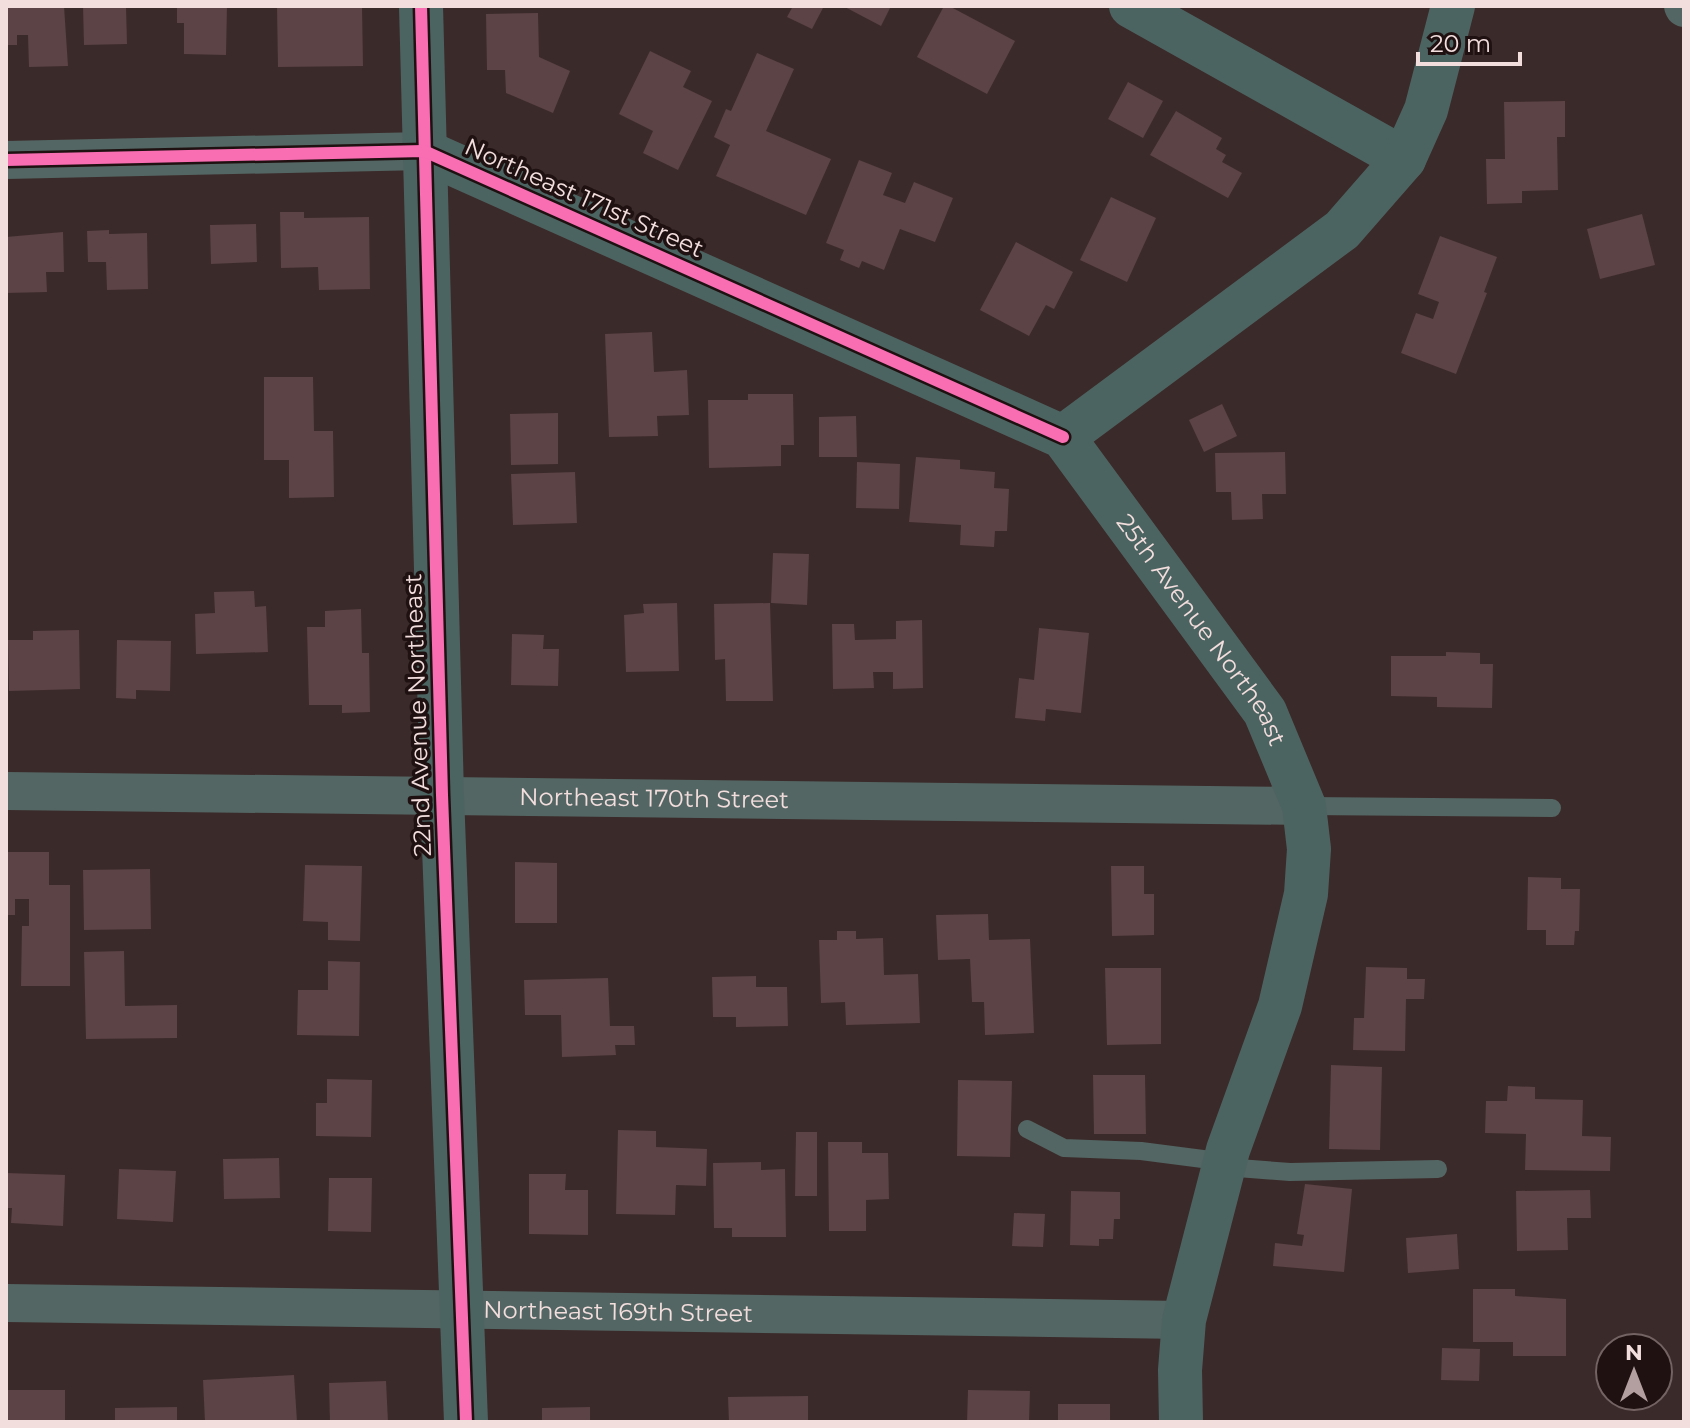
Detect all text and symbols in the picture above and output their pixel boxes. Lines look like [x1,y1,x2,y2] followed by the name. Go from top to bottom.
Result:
[1418,16,1520,66] scale bar
[1430,29,1491,58] text: 20 m
[460,132,708,263] street label: Northeast 171st Street
[1111,508,1292,750] street label: 25th Avenue Northeast
[398,573,437,857] street label: 22nd Avenue Northeast
[519,782,789,814] street label: Northeast 170th Street
[483,1295,753,1328] street label: Northeast 169th Street
[1594,1332,1674,1412] north arrow
[1625,1339,1643,1366] text: N

